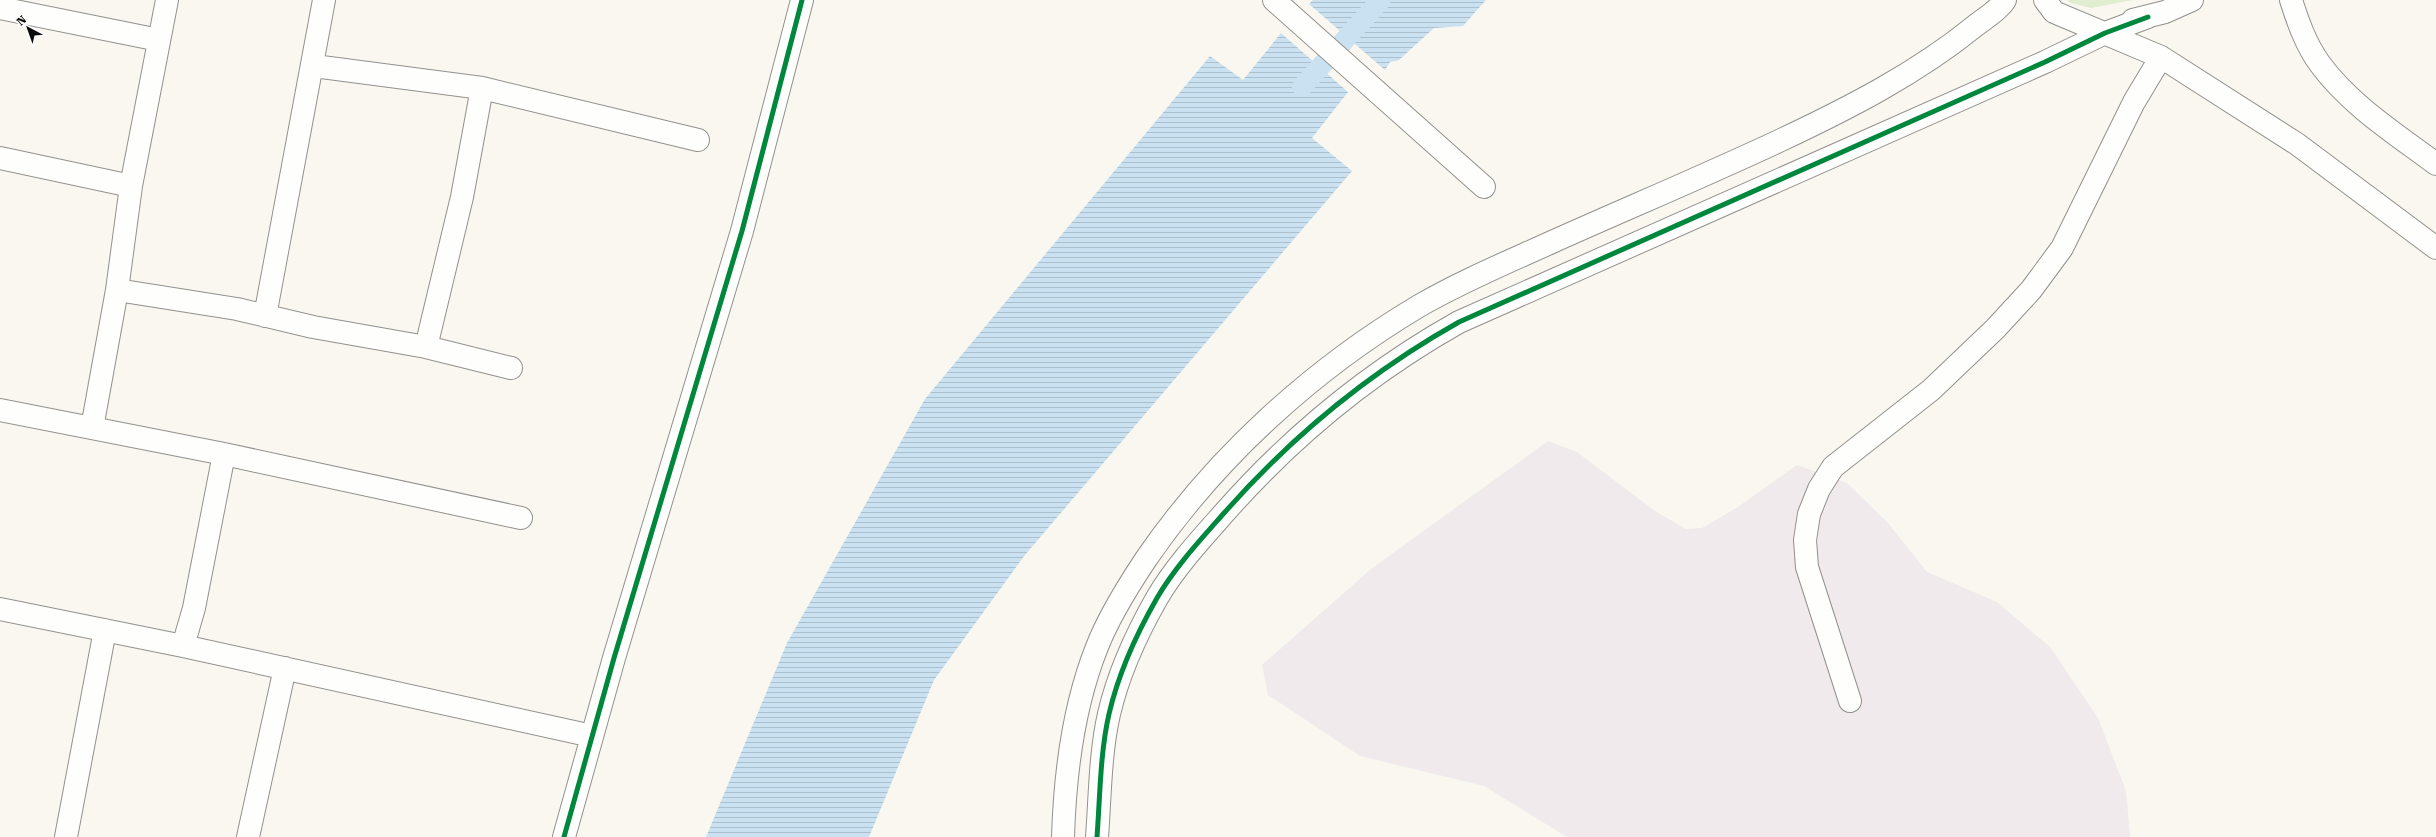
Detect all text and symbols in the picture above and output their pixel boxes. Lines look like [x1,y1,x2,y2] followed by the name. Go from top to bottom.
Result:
[8,8,48,48] north arrow
[14,13,30,29] text: N

